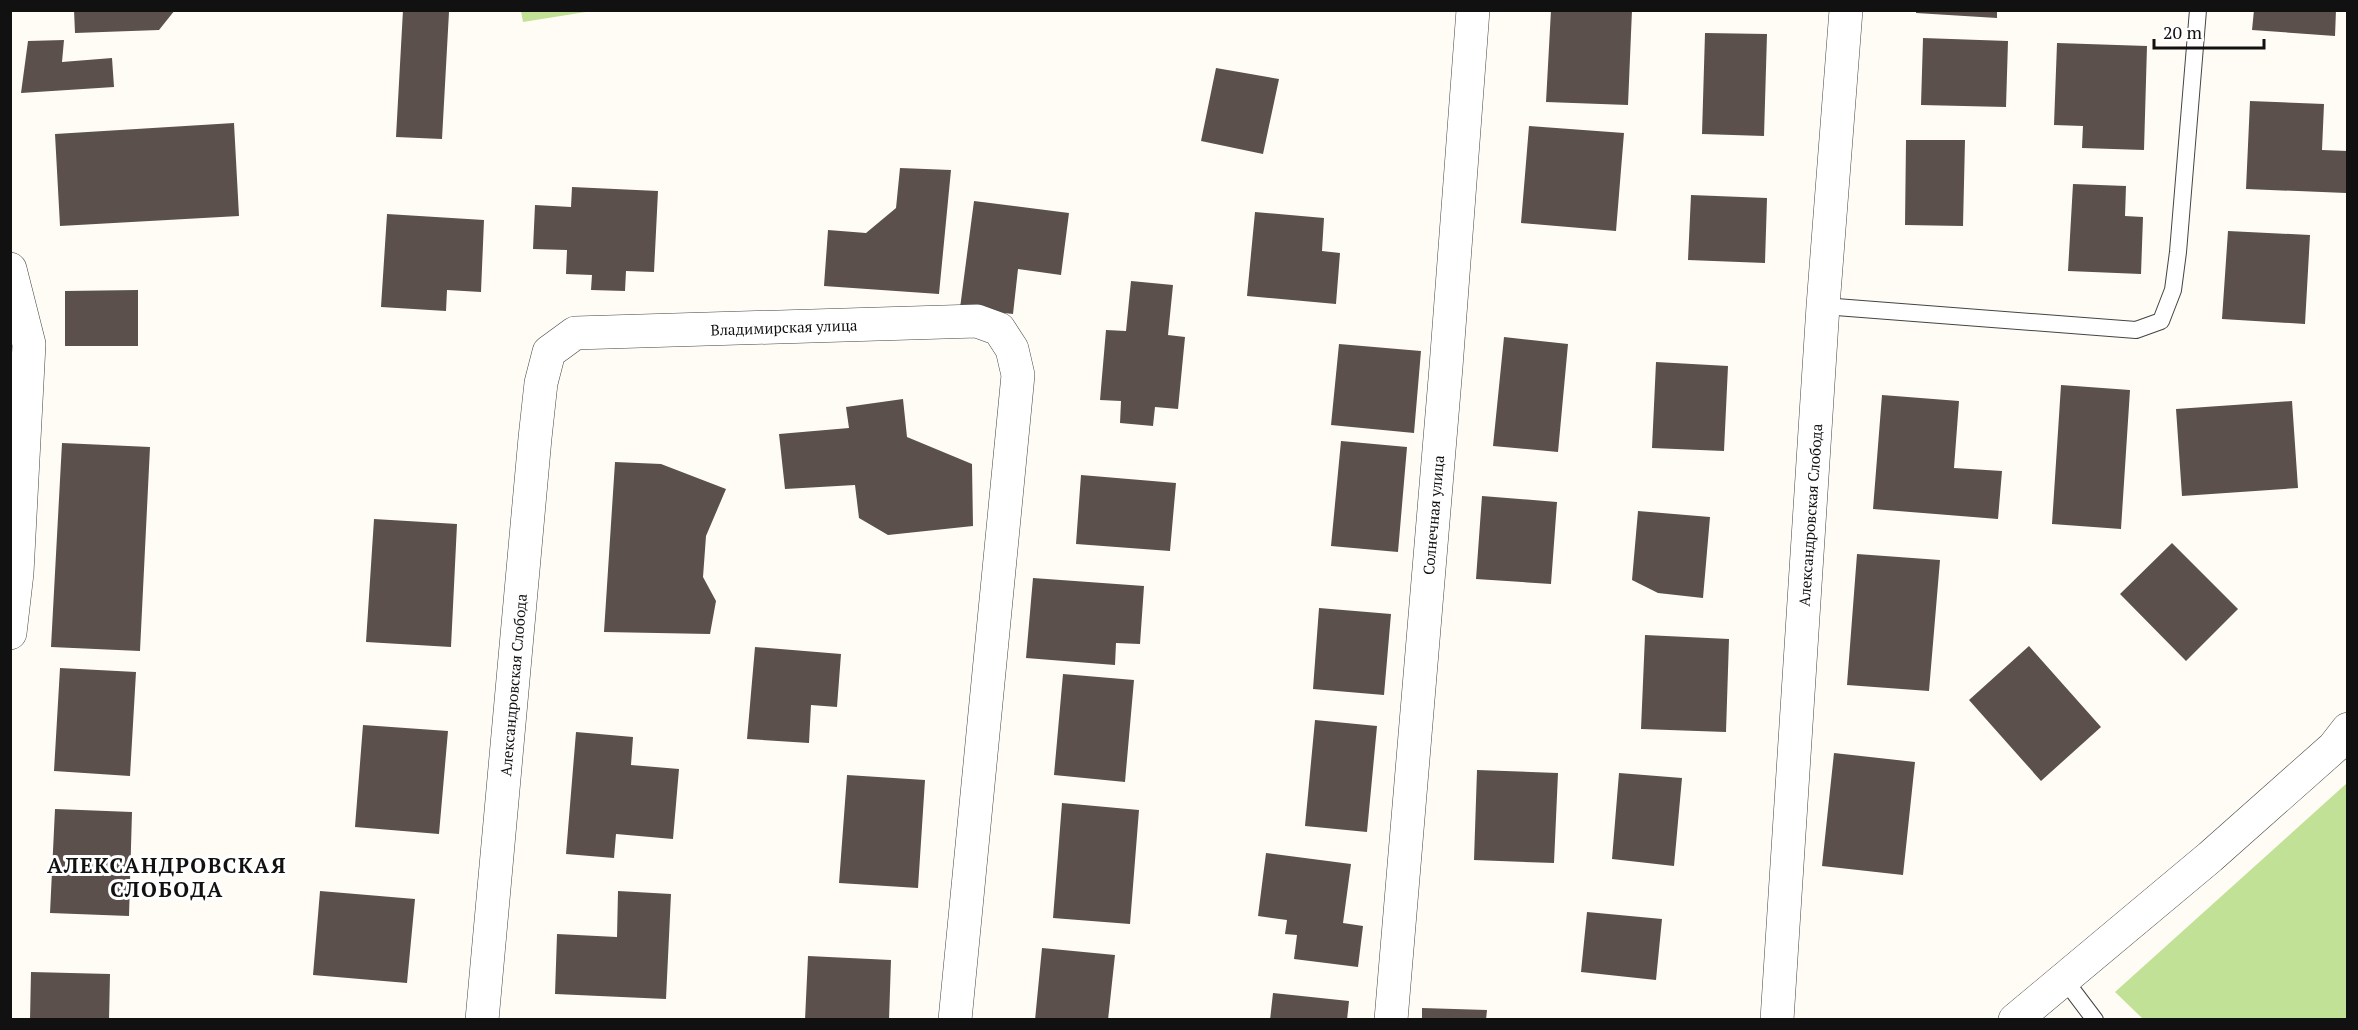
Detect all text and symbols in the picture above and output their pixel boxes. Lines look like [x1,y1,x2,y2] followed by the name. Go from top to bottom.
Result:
[2154,12,2264,50] scale bar
[2163,20,2203,44] text: 20 m
[710,314,858,340] street label: Владимирская улица
[1794,423,1826,607] street label: Александровская Слобода
[1418,454,1448,576] street label: Солнечная улица
[495,592,531,777] street label: Александровская Слобода
[47,851,287,903] district label: АЛЕКСАНДРОВСКАЯ СЛОБОДА

